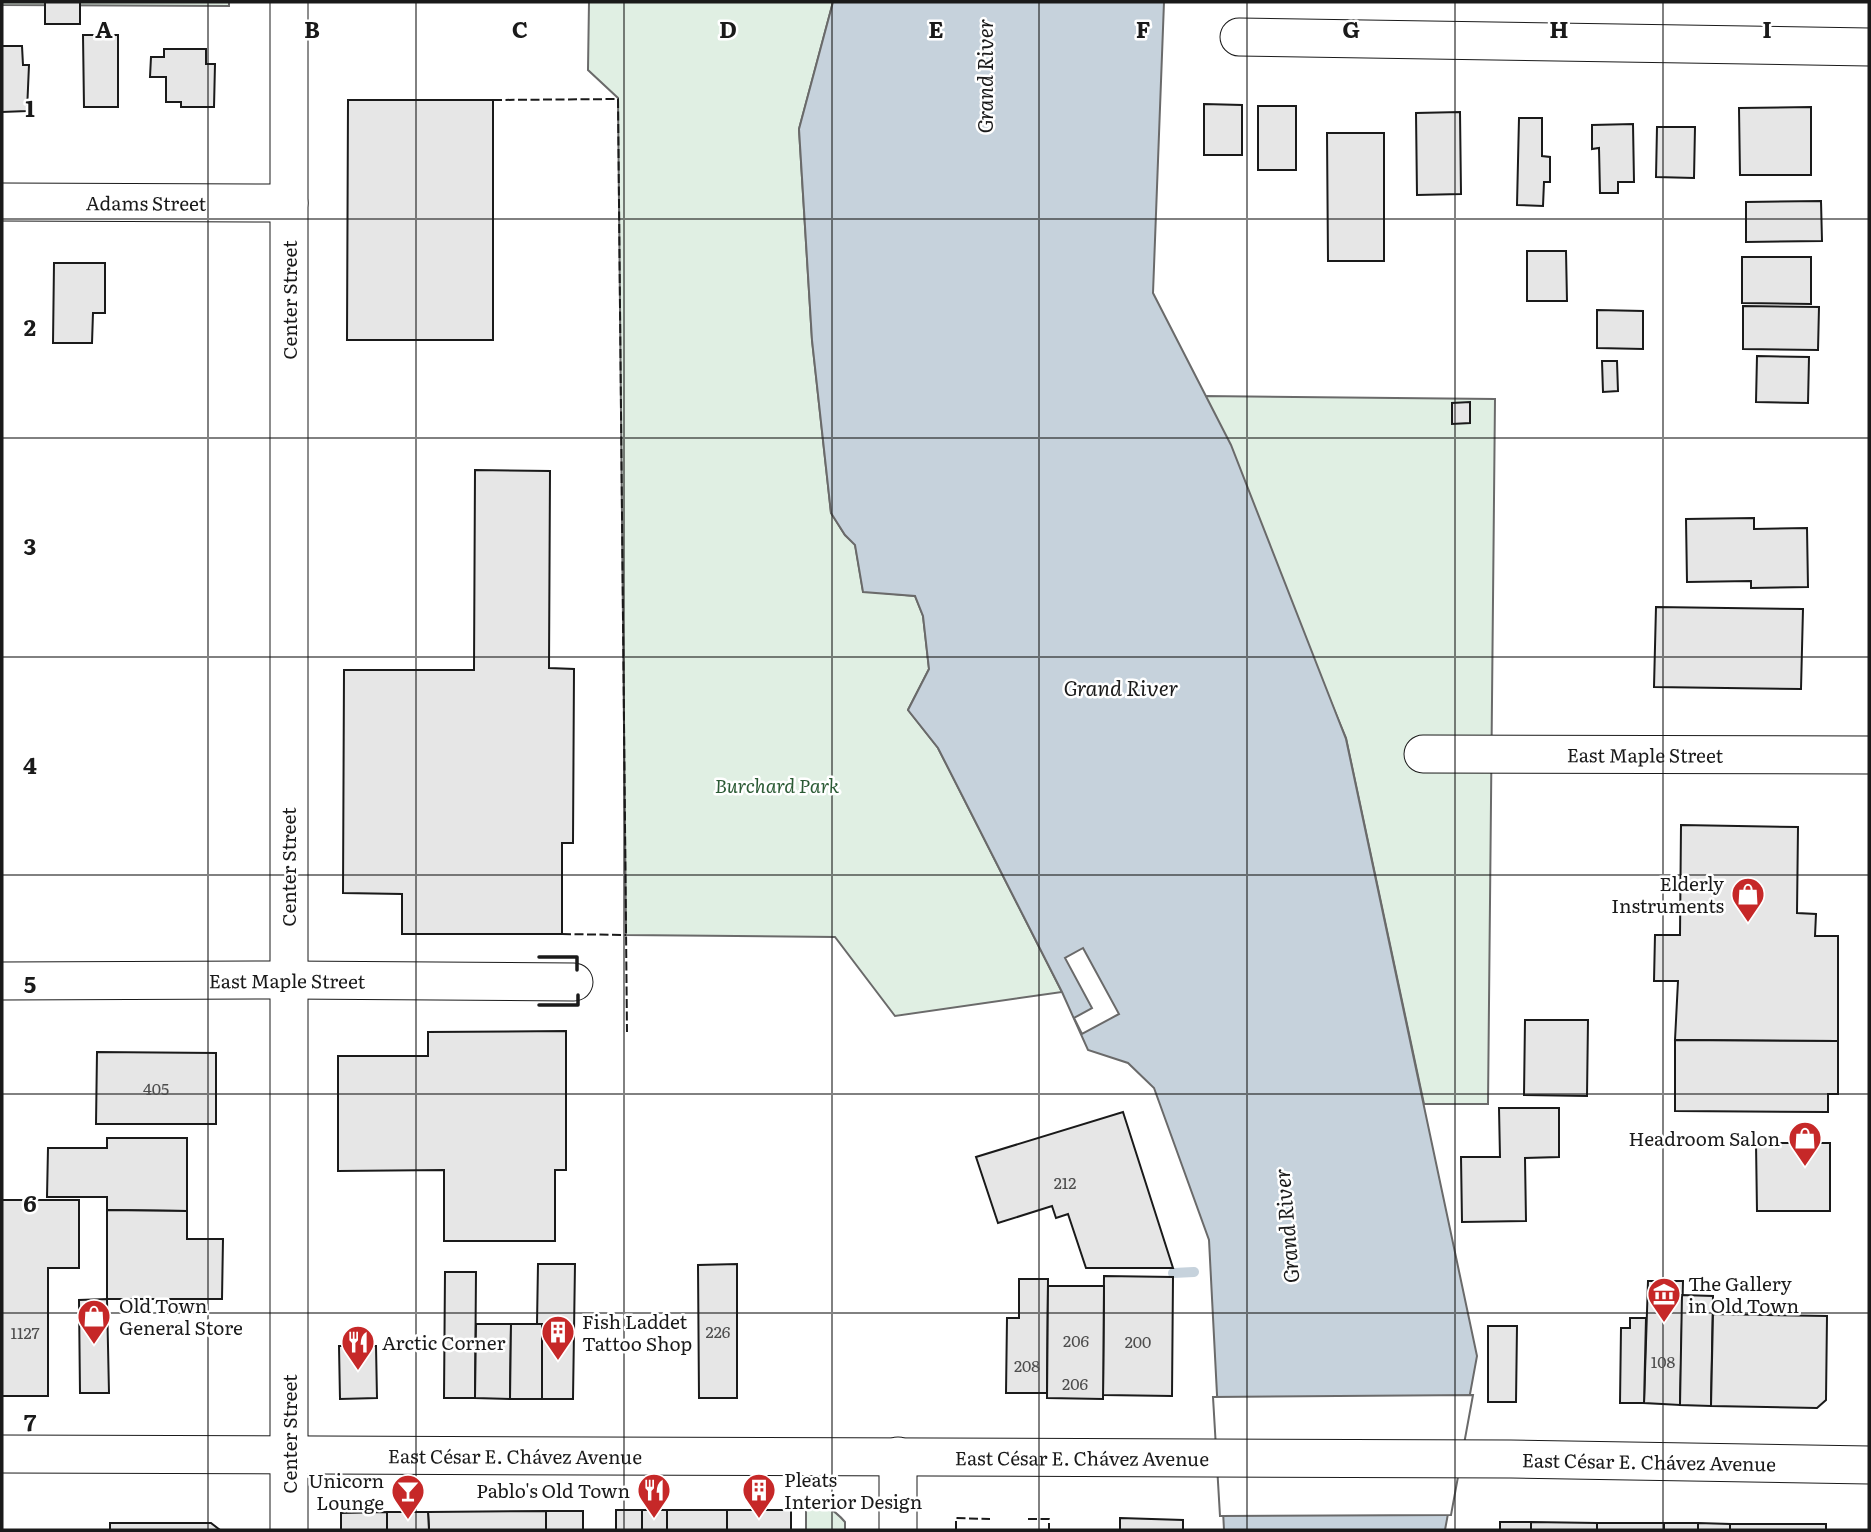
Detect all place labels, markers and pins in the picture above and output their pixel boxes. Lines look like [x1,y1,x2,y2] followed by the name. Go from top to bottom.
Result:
[1611,869,1724,919] place label: Elderly Instruments
[1729,875,1767,924] shop icon: Elderly Instruments
[1786,1119,1824,1168] shop icon: Headroom Salon
[1629,1124,1780,1152] place label: Headroom Salon
[1688,1269,1799,1319] place label: The Gallery in Old Town
[1645,1275,1683,1324] museum icon: The Gallery in Old Town
[119,1291,243,1341] place label: Old Town General Store
[75,1297,113,1346] shop icon: Old Town General Store
[582,1307,692,1357] place label: Fish Laddet Tattoo Shop
[539,1313,577,1362] building icon: Fish Laddet Tattoo Shop
[339,1323,377,1372] restaurant icon: Arctic Corner
[382,1328,505,1356] place label: Arctic Corner
[784,1465,922,1515] place label: Pleats Interior Design
[308,1466,384,1516] place label: Unicorn Lounge
[635,1471,673,1520] restaurant icon: Pablo's Old Town
[740,1471,778,1520] building icon: Pleats Interior Design
[389,1472,427,1521] bar icon: Unicorn Lounge
[476,1476,630,1504] place label: Pablo's Old Town

